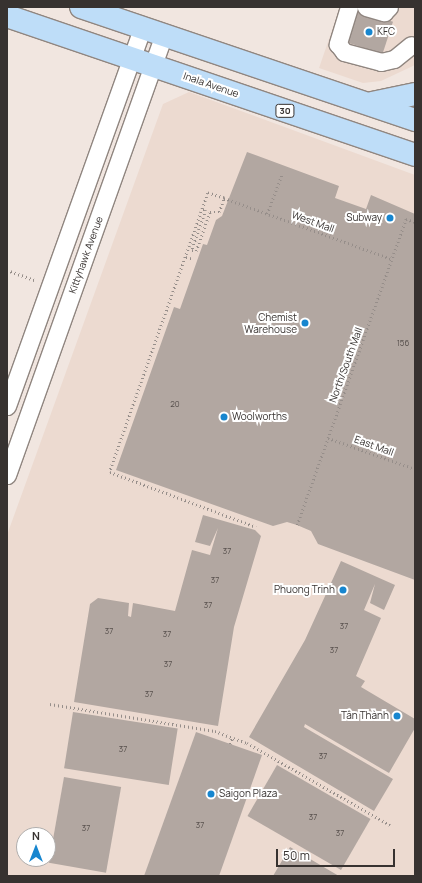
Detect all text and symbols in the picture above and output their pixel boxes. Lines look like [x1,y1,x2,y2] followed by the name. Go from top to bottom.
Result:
[377,26,395,38] place label: KFC
[364,27,374,37] marker: KFC
[182,70,240,100] street label: Inala Avenue
[275,104,295,118] road number: 30
[290,209,336,235] street label: West Mall
[346,212,382,224] place label: Subway
[385,213,395,223] marker: Subway
[66,215,106,295] street label: Kittyhawk Avenue
[244,311,297,334] place label: Chemist Warehouse
[300,318,310,328] marker: Chemist Warehouse
[327,326,365,404] street label: North/South Mall
[397,338,409,348] house number: 156
[170,399,180,409] house number: 20
[232,411,287,423] place label: Woolworths
[219,412,229,422] marker: Woolworths
[353,433,395,459] street label: East Mall
[223,546,231,556] house number: 37
[211,575,219,585] house number: 37
[274,584,335,596] place label: Phuong Trinh
[338,585,348,595] marker: Phuong Trinh
[204,600,212,610] house number: 37
[340,621,348,631] house number: 37
[105,626,113,636] house number: 37
[163,629,171,639] house number: 37
[330,645,338,655] house number: 37
[164,659,172,669] house number: 37
[145,689,153,699] house number: 37
[341,710,389,722] place label: Tân Thành
[392,711,402,721] marker: Tân Thành
[119,744,127,754] house number: 37
[319,751,327,761] house number: 37
[219,788,277,800] place label: Saigon Plaza
[206,789,216,799] marker: Saigon Plaza
[309,812,317,822] house number: 37
[196,820,204,830] house number: 37
[82,823,90,833] house number: 37
[16,827,56,867] north arrow
[32,828,40,843] text: N
[336,828,344,838] house number: 37
[278,841,397,867] scale bar
[283,847,310,864] text: 50 m

